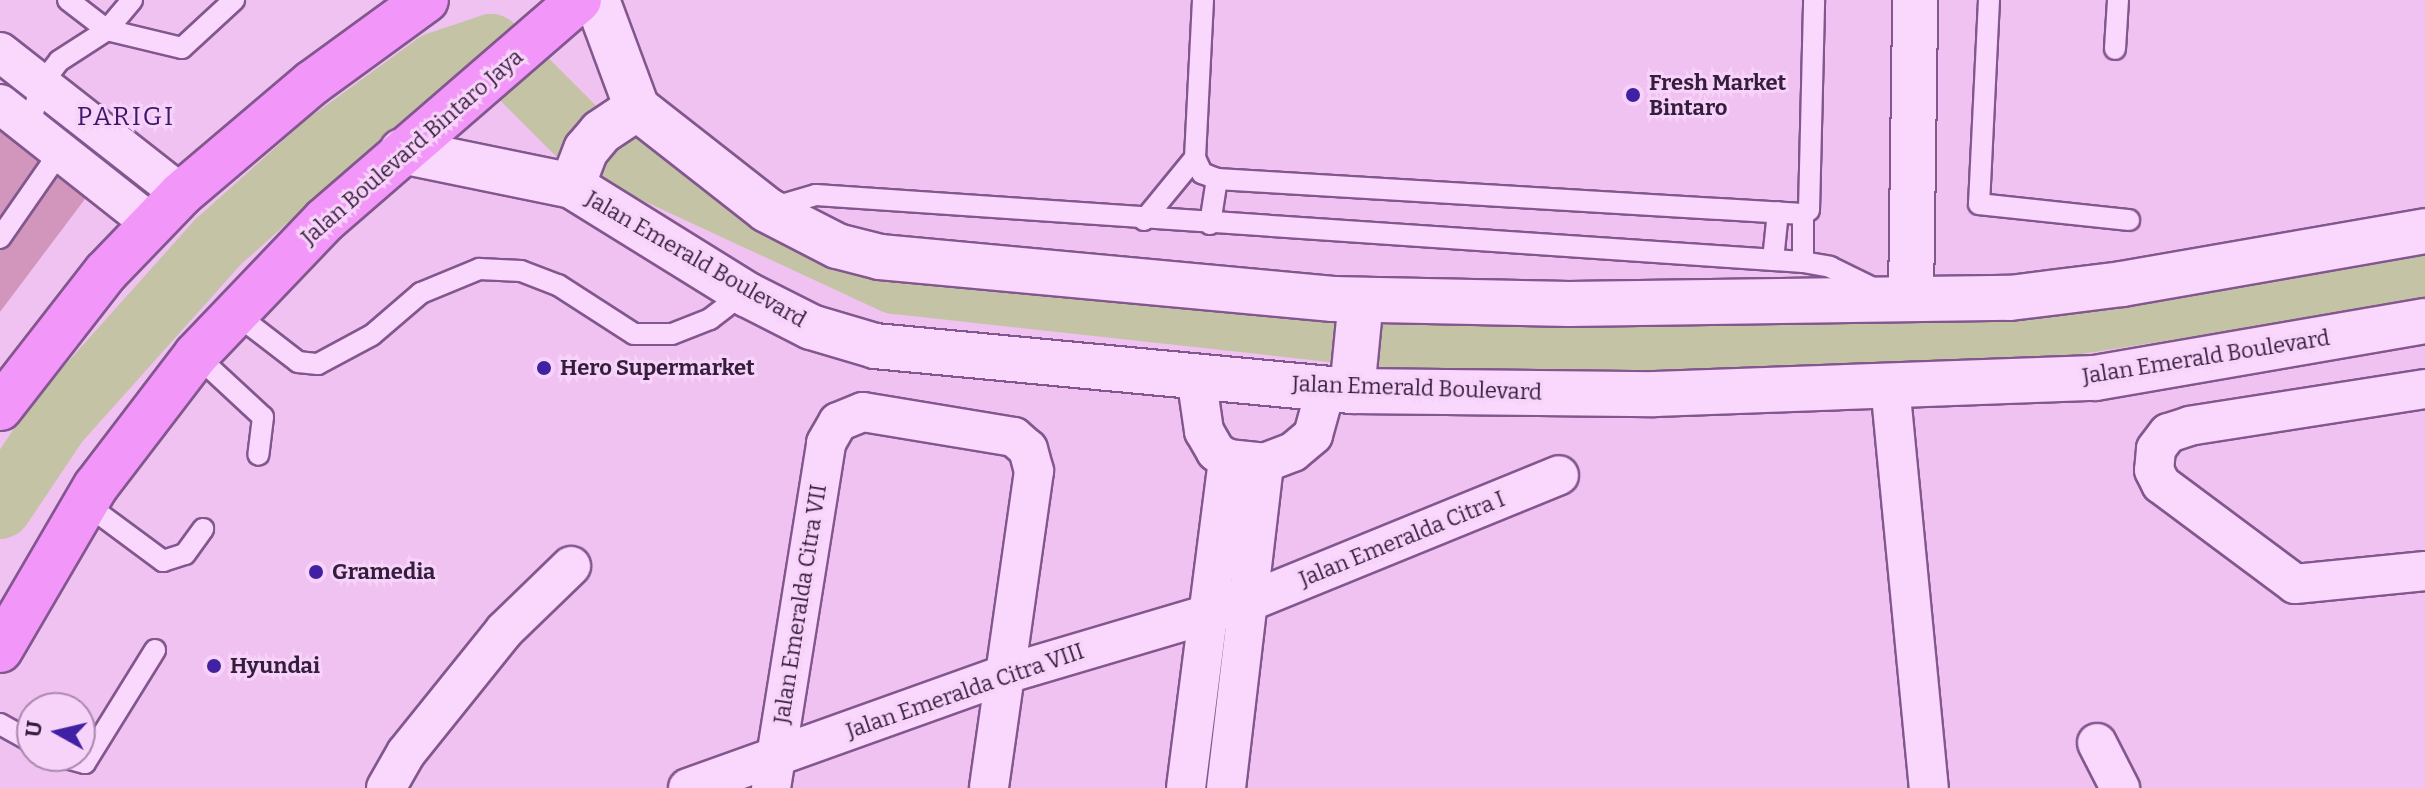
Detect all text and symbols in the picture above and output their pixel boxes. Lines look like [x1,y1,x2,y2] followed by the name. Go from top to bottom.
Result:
[296,44,528,250] street label: Jalan Boulevard Bintaro Jaya
[1649,69,1786,120] place label: Fresh Market Bintaro
[1624,86,1642,104] marker: Fresh Market Bintaro
[77,101,175,133] district label: PARIGI
[581,185,811,333] street label: Jalan Emerald Boulevard
[2080,324,2332,390] street label: Jalan Emerald Boulevard
[560,355,755,381] place label: Hero Supermarket
[535,359,553,377] marker: Hero Supermarket
[1292,370,1542,406] street label: Jalan Emerald Boulevard
[768,482,832,726] street label: Jalan Emeralda Citra VII
[1295,486,1509,592] street label: Jalan Emeralda Citra I
[332,559,435,585] place label: Gramedia
[307,563,325,581] marker: Gramedia
[843,638,1087,744] street label: Jalan Emeralda Citra VIII
[230,653,320,679] place label: Hyundai
[205,657,223,675] marker: Hyundai
[16,692,96,772] north arrow
[19,719,48,739] text: U

